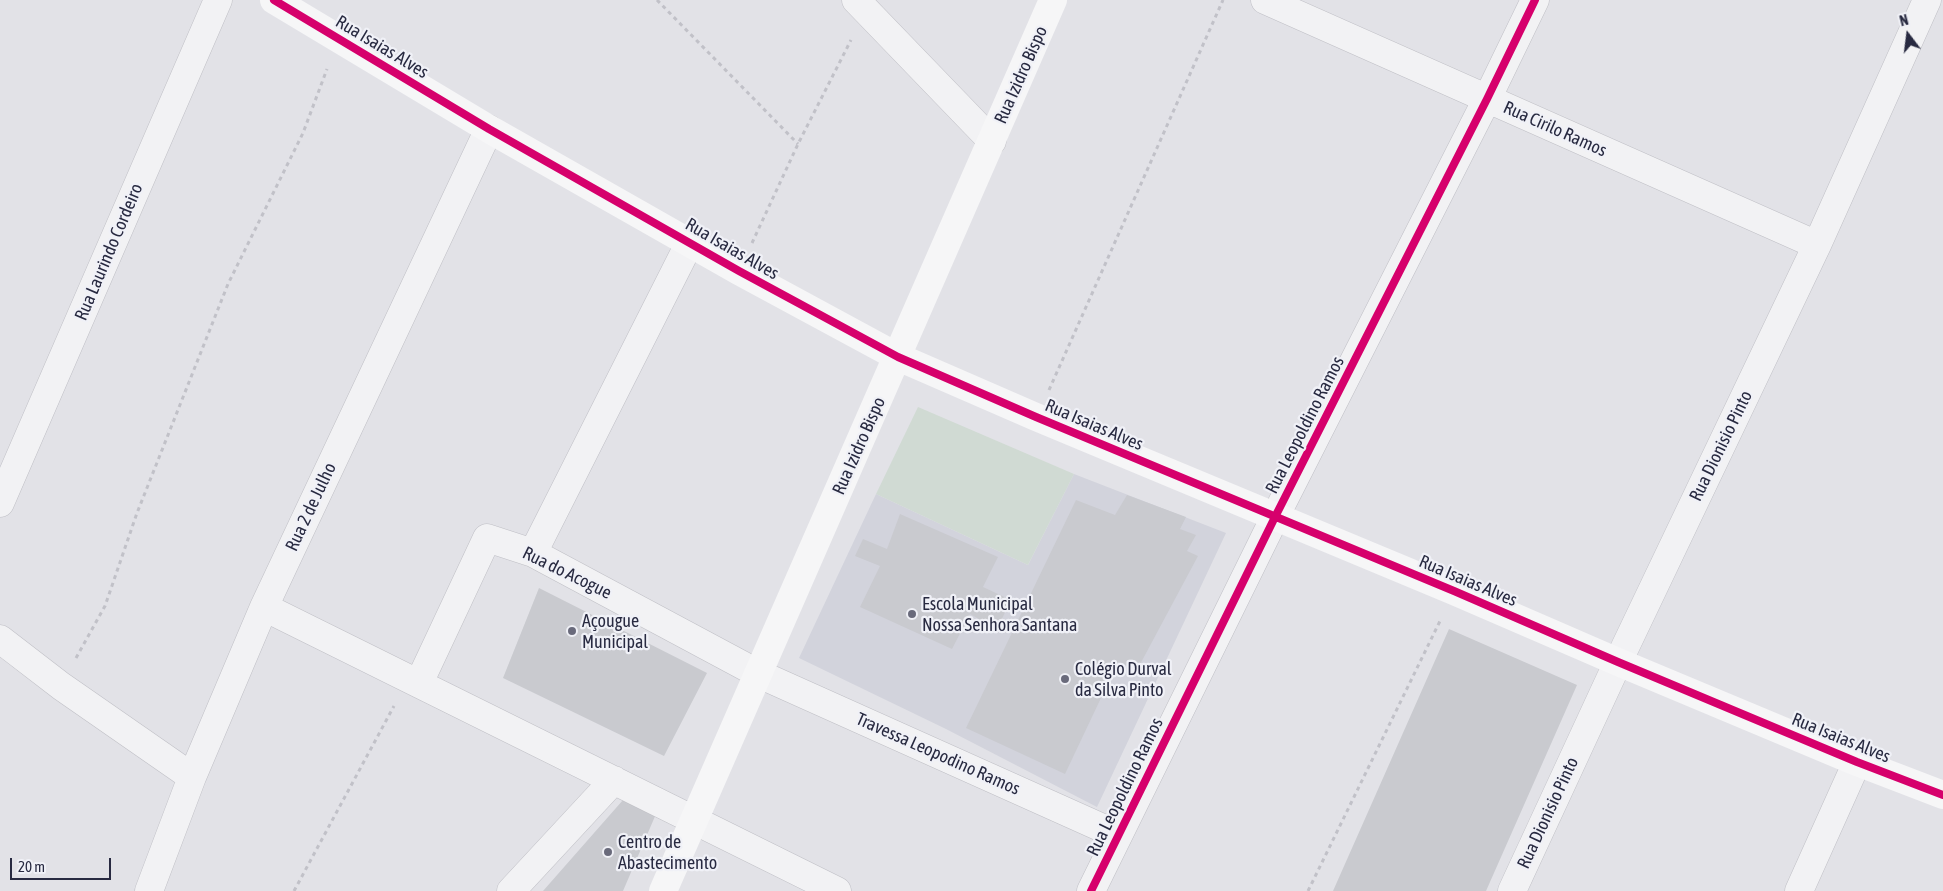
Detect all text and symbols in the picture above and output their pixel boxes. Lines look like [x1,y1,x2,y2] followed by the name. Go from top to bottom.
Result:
[1883,10,1933,60] north arrow
[332,11,432,83] street label: Rua Isaias Alves
[1898,12,1910,29] text: N
[990,23,1052,127] street label: Rua Izidro Bispo
[1500,97,1610,161] street label: Rua Cirilo Ramos
[70,180,148,324] street label: Rua Laurindo Cordeiro
[681,214,783,284] street label: Rua Isaias Alves
[1261,353,1349,497] street label: Rua Leopoldino Ramos
[1685,387,1757,505] street label: Rua Dionisio Pinto
[828,394,890,498] street label: Rua Izidro Bispo
[1042,395,1146,455] street label: Rua Isaias Alves
[281,459,341,555] street label: Rua 2 de Julho
[519,542,615,604] street label: Rua do Acogue
[1416,551,1520,611] street label: Rua Isaias Alves
[922,593,1077,636] place label: Escola Municipal Nossa Senhora Santana
[906,608,918,620] marker: Escola Municipal Nossa Senhora Santana
[582,610,648,652] place label: Açougue Municipal
[566,625,578,637] marker: Açougue Municipal
[1075,658,1172,701] place label: Colégio Durval da Silva Pinto
[1059,673,1071,685] marker: Colégio Durval da Silva Pinto
[853,708,1023,800] street label: Travessa Leopodino Ramos
[1789,708,1893,768] street label: Rua Isaias Alves
[1082,714,1168,860] street label: Rua Leopoldino Ramos
[1513,754,1583,872] street label: Rua Dionisio Pinto
[618,831,717,874] place label: Centro de Abastecimento
[602,846,614,858] marker: Centro de Abastecimento
[12,848,114,880] scale bar
[18,858,45,875] text: 20 m

